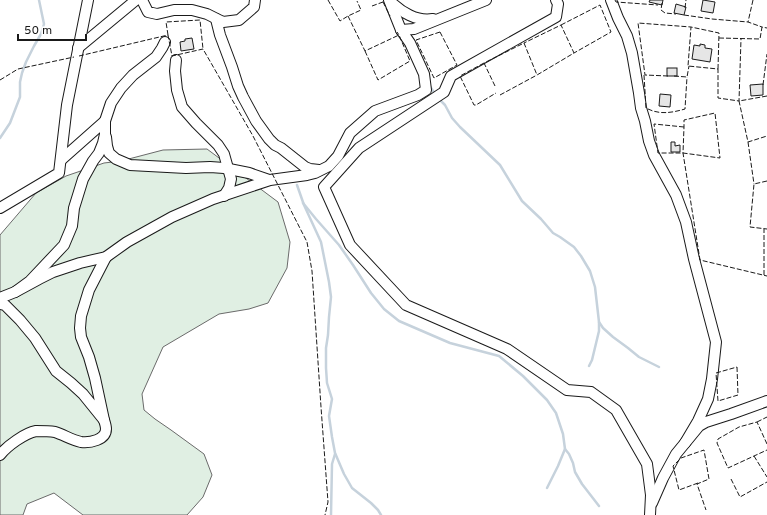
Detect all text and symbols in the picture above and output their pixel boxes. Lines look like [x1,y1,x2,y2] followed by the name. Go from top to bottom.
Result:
[18,16,86,42] scale bar
[24,23,52,39] text: 50 m

